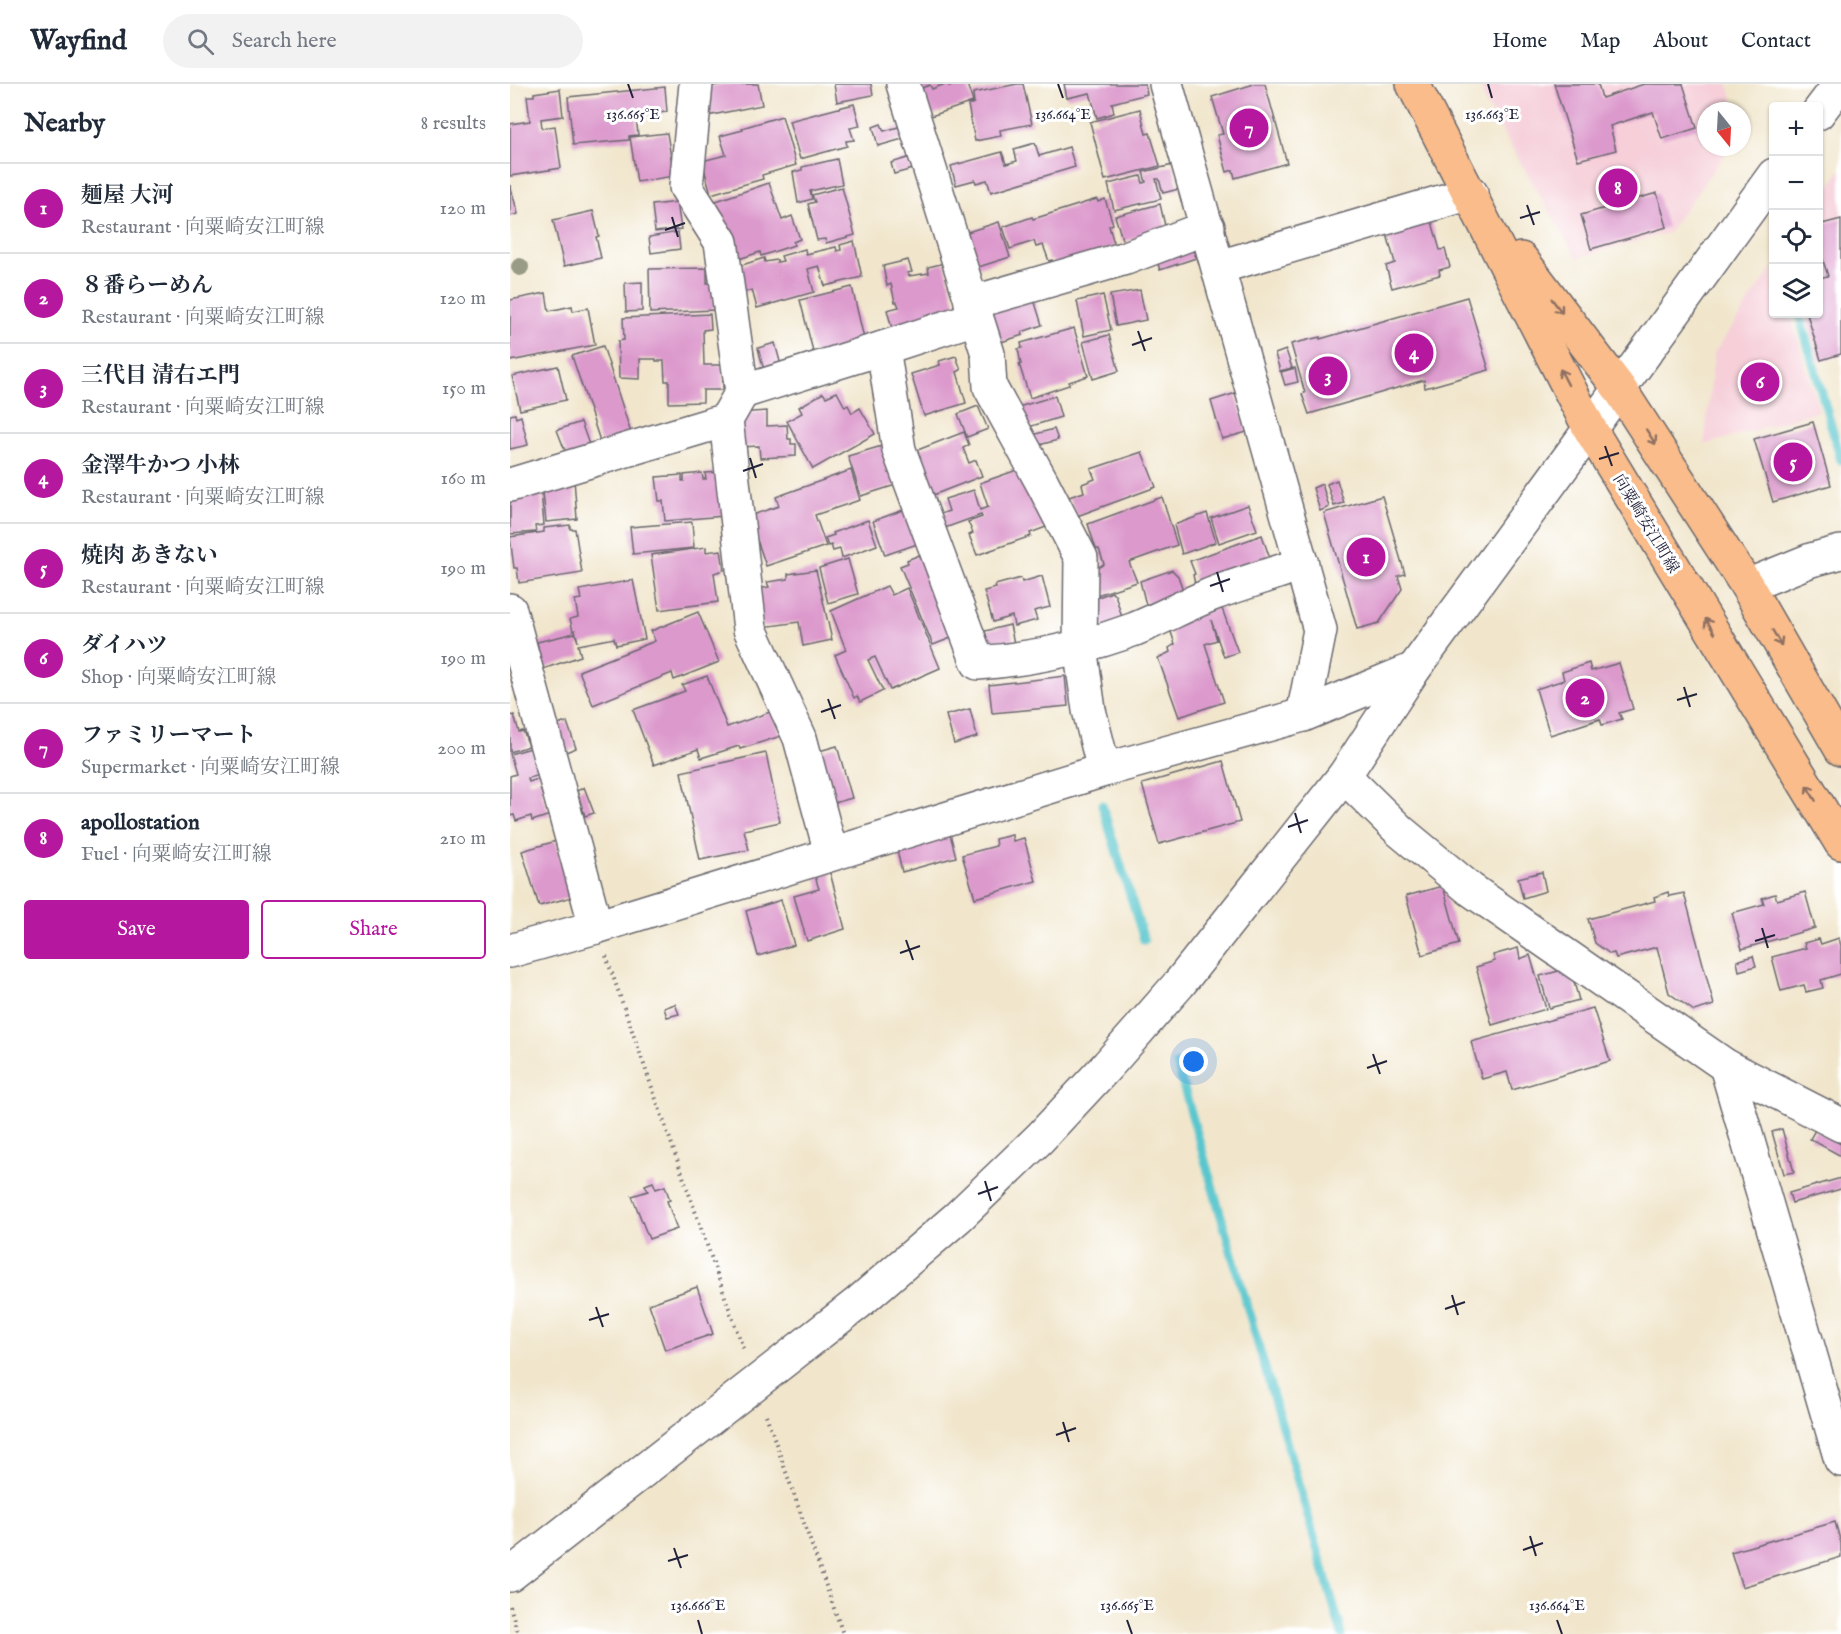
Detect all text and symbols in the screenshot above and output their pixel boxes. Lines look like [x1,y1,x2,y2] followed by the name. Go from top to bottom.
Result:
[163,14,583,68] search box
[30,24,127,59] text: Wayfind
[184,25,217,58] icon: search
[232,27,337,55] text: Search here
[1492,28,1547,55] text: Home
[1580,28,1620,55] text: Map
[1653,28,1708,55] text: About
[1741,28,1811,55] text: Contact
[1697,102,1751,156] north arrow
[1769,102,1823,318] map controls
[1769,102,1823,156] button: +
[606,105,660,124] text: 136.665°E
[1035,105,1091,124] text: 136.664°E
[1465,105,1519,124] text: 136.663°E
[1230,106,1268,150] pin: 7
[24,107,105,140] text: Nearby
[420,111,486,136] text: 8 results
[1769,156,1823,210] button: −
[1598,166,1638,210] pin: 8
[81,182,174,210] text: 麺屋 大河
[40,196,47,221] text: 1
[440,196,486,221] text: 120 m
[1769,210,1823,264] button: locate
[81,215,325,240] text: Restaurant · 向粟崎安江町線
[1769,264,1823,318] button: layers
[81,272,213,300] text: ８番らーめん
[39,286,48,311] text: 2
[440,286,486,311] text: 120 m
[1551,298,1564,314] one-way arrow
[81,305,325,330] text: Restaurant · 向粟崎安江町線
[1394,330,1434,376] pin: 4
[1308,354,1348,398] pin: 3
[1740,360,1780,404] pin: 6
[81,362,240,390] text: 三代目 清右エ門
[1558,368,1569,386] one-way arrow
[40,376,47,401] text: 3
[442,376,486,401] text: 150 m
[81,395,325,420] text: Restaurant · 向粟崎安江町線
[1645,428,1657,445] one-way arrow
[1774,440,1812,484] pin: 5
[81,452,240,480] text: 金澤牛かつ 小林
[39,466,48,491] text: 4
[440,466,486,491] text: 160 m
[1608,471,1683,577] street label: 向粟崎安江町線
[81,485,325,510] text: Restaurant · 向粟崎安江町線
[1346,534,1386,580] pin: 1
[81,542,218,570] text: 焼肉 あきない
[40,556,47,581] text: 5
[440,556,486,581] text: 190 m
[81,575,325,600] text: Restaurant · 向粟崎安江町線
[1703,618,1715,635] one-way arrow
[1771,629,1783,646] one-way arrow
[81,632,168,660] text: ダイハツ
[39,646,48,671] text: 6
[440,646,486,671] text: 190 m
[81,665,277,690] text: Shop · 向粟崎安江町線
[1566,676,1604,720] pin: 2
[81,722,257,750] text: ファミリーマート
[39,736,48,761] text: 7
[437,736,486,761] text: 200 m
[81,755,340,780] text: Supermarket · 向粟崎安江町線
[1804,785,1816,802] one-way arrow
[81,809,200,837] text: apollostation
[40,826,47,851] text: 8
[440,826,486,851] text: 210 m
[81,842,272,867] text: Fuel · 向粟崎安江町線
[24,900,249,959] button: Save
[261,900,486,959] button: Share
[1179,1047,1208,1076] your location
[671,1596,725,1615] text: 136.666°E
[1100,1596,1154,1615] text: 136.665°E
[1529,1596,1585,1615] text: 136.664°E

